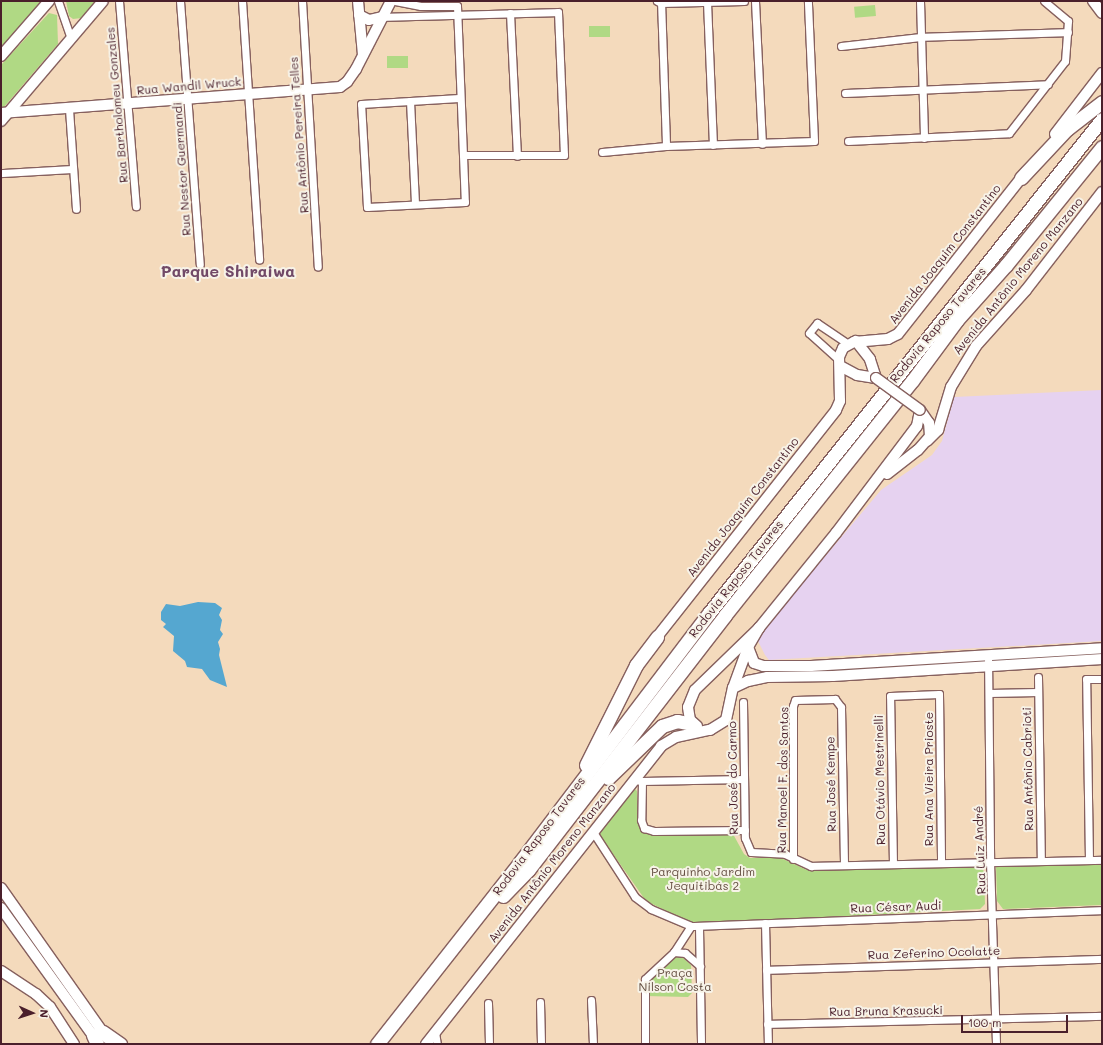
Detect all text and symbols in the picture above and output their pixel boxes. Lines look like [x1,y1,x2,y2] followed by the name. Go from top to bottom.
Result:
[103,27,131,183] street label: Rua Bartholomeu Gonzales
[286,56,312,214] street label: Rua Antônio Pereira Telles
[136,74,242,98] street label: Rua Wandil Wruck
[170,102,194,236] street label: Rua Nestor Guermandi
[886,181,1004,327] street label: Avenida Joaquim Constantino
[950,194,1086,358] street label: Avenida Antônio Moreno Manzano
[161,261,295,281] district label: Parque Shiraiwa
[887,264,989,386] street label: Rodovia Raposo Tavares
[684,434,802,580] street label: Avenida Joaquim Constantino
[686,518,786,640] street label: Rodovia Raposo Tavares
[775,706,791,854] street label: Rua Manoel F. dos Santos
[1020,707,1036,831] street label: Rua Antônio Cabrioti
[922,712,936,846] street label: Rua Ana Vieira Prioste
[872,715,888,845] street label: Rua Otávio Mestrinelli
[725,721,741,835] street label: Rua José do Carmo
[823,736,839,832] street label: Rua José Kempe
[490,774,588,898] street label: Rodovia Raposo Tavares
[485,781,619,945] street label: Avenida Antônio Moreno Manzano
[971,805,989,895] street label: Rua Luiz André
[651,865,755,893] park label: Parquinho Jardim Jequitibás 2
[850,898,942,916] street label: Rua César Audi
[867,943,1001,963] street label: Rua Zeferino Ocolatte
[638,966,712,994] park label: Praça Nilson Costa
[12,993,52,1033] north arrow
[829,1003,943,1019] street label: Rua Bruna Krasucki
[963,1007,1070,1033] scale bar
[37,1009,52,1018] text: N
[968,1014,1002,1030] text: 100 m

